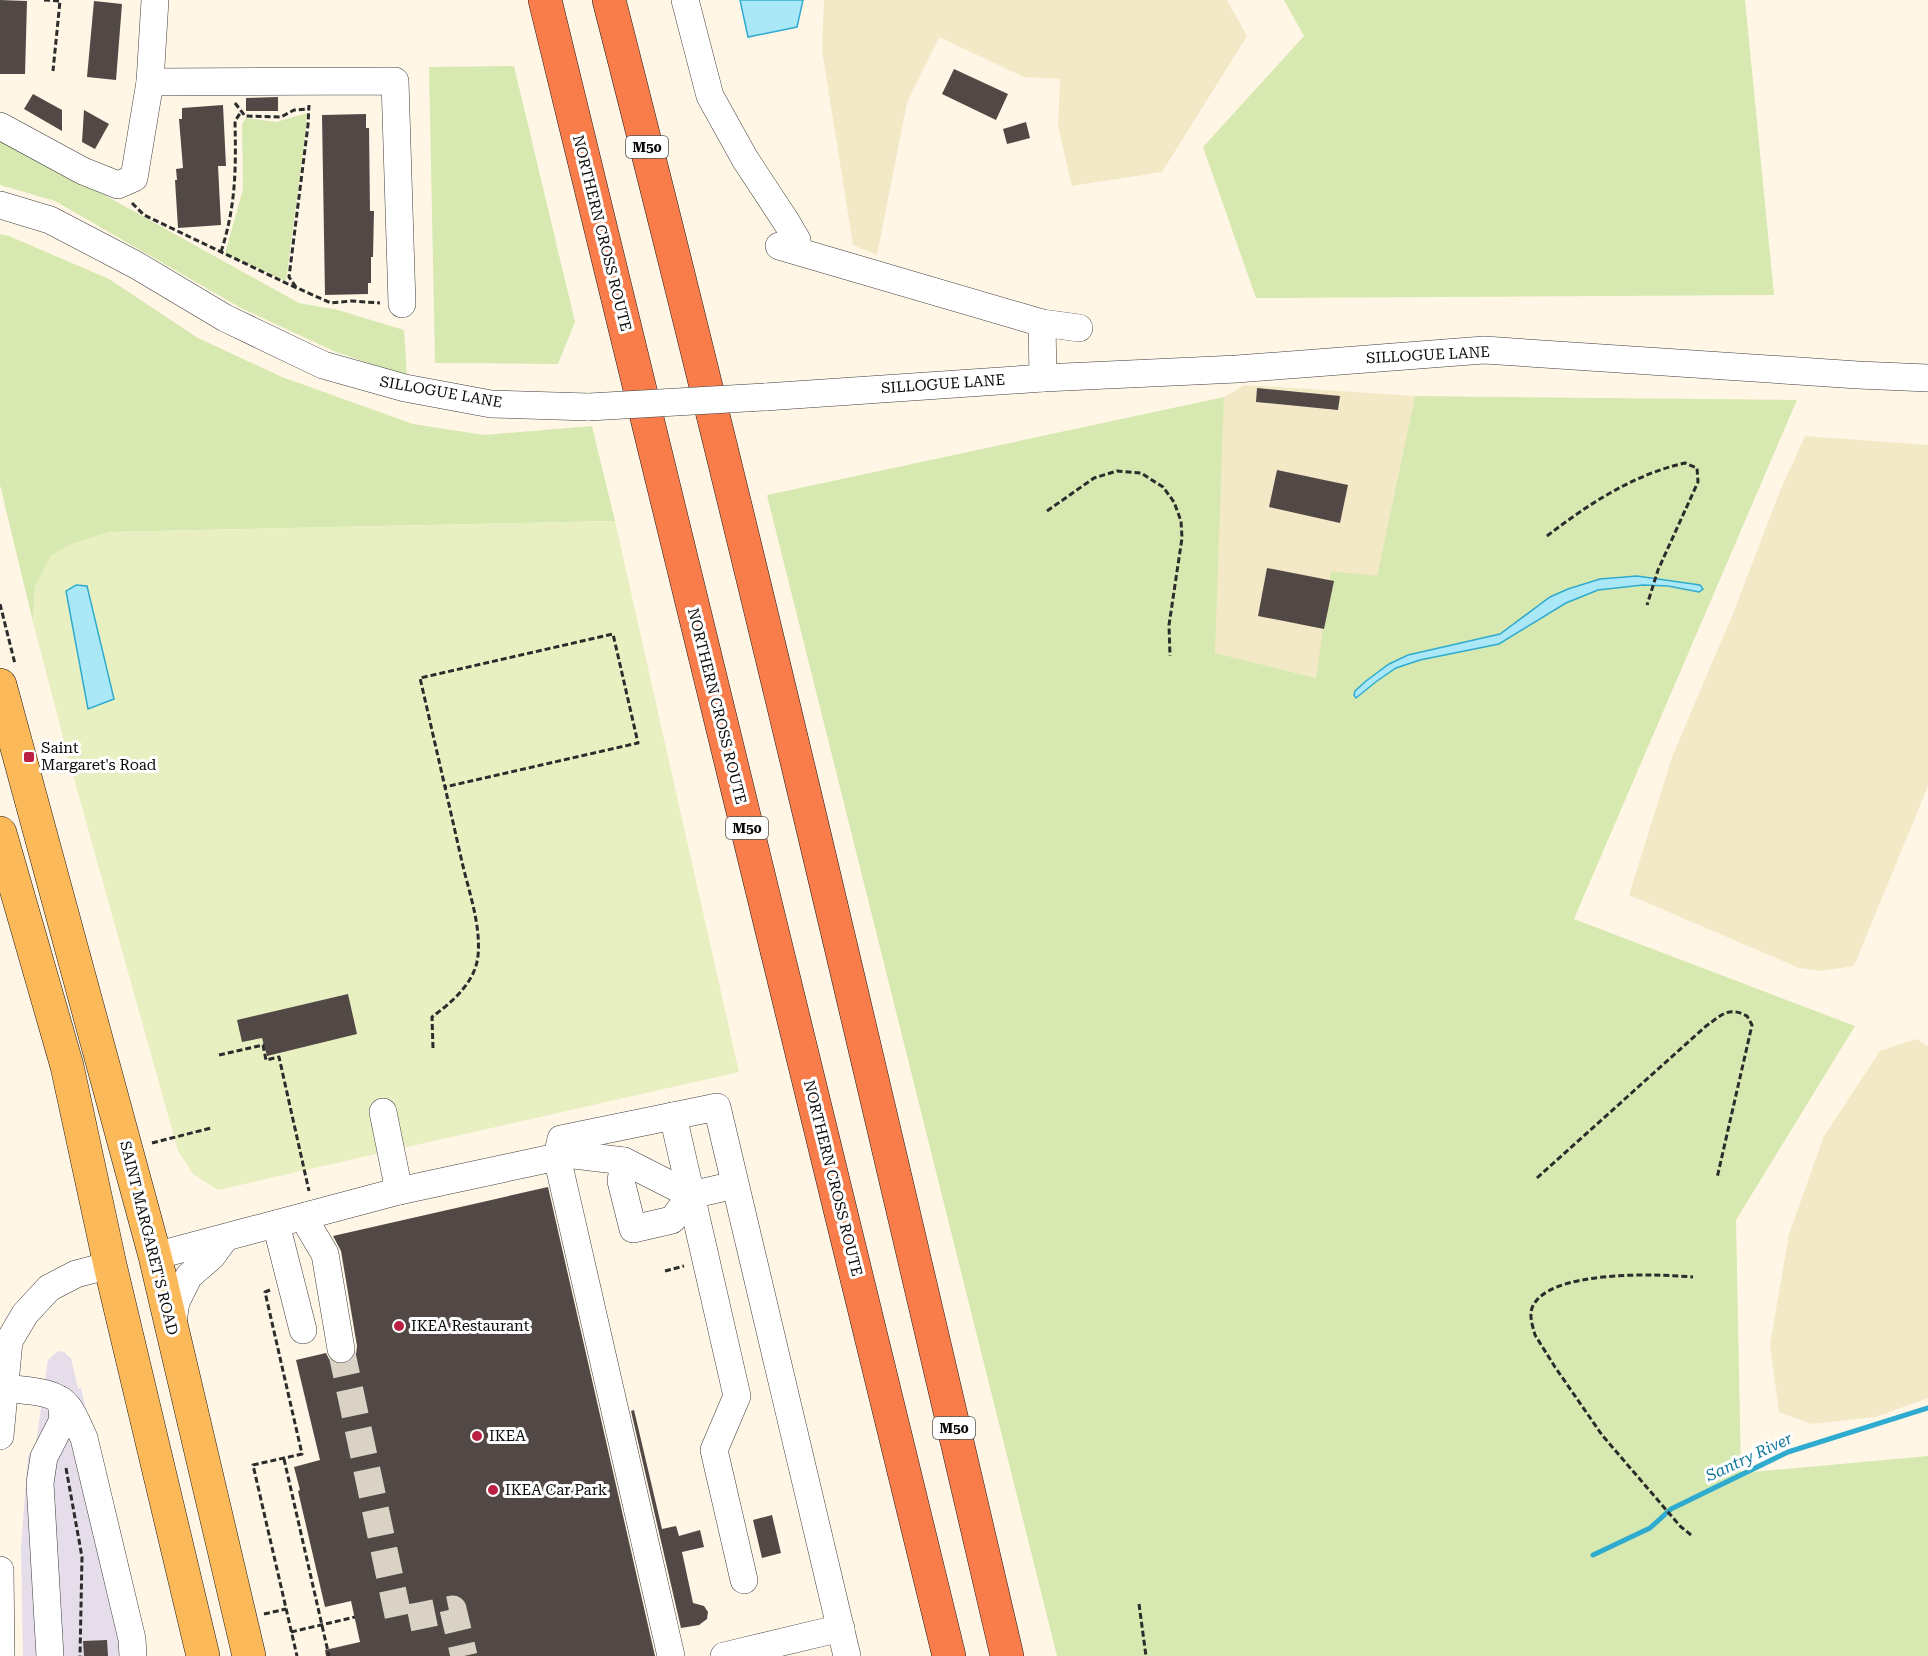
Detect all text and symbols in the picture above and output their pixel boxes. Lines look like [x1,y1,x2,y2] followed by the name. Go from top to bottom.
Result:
[569,133,635,333] street label: NORTHERN CROSS ROUTE
[626,136,668,158] road number: M50
[1366,343,1490,367] street label: SILLOGUE LANE
[880,371,1006,397] street label: SILLOGUE LANE
[378,372,504,412] street label: SILLOGUE LANE
[684,606,750,806] street label: NORTHERN CROSS ROUTE
[41,739,157,774] place label: Saint Margaret's Road
[22,750,36,764] marker: Saint Margaret's Road
[726,817,768,839] road number: M50
[800,1078,866,1278] street label: NORTHERN CROSS ROUTE
[116,1139,182,1337] street label: SAINT MARGARET'S ROAD
[411,1317,530,1335] place label: IKEA Restaurant
[392,1319,406,1333] marker: IKEA Restaurant
[933,1417,975,1439] road number: M50
[489,1427,526,1445] place label: IKEA
[470,1429,484,1443] marker: IKEA
[1702,1429,1796,1486] water label: Santry River
[505,1481,608,1499] place label: IKEA Car Park
[486,1483,500,1497] marker: IKEA Car Park

